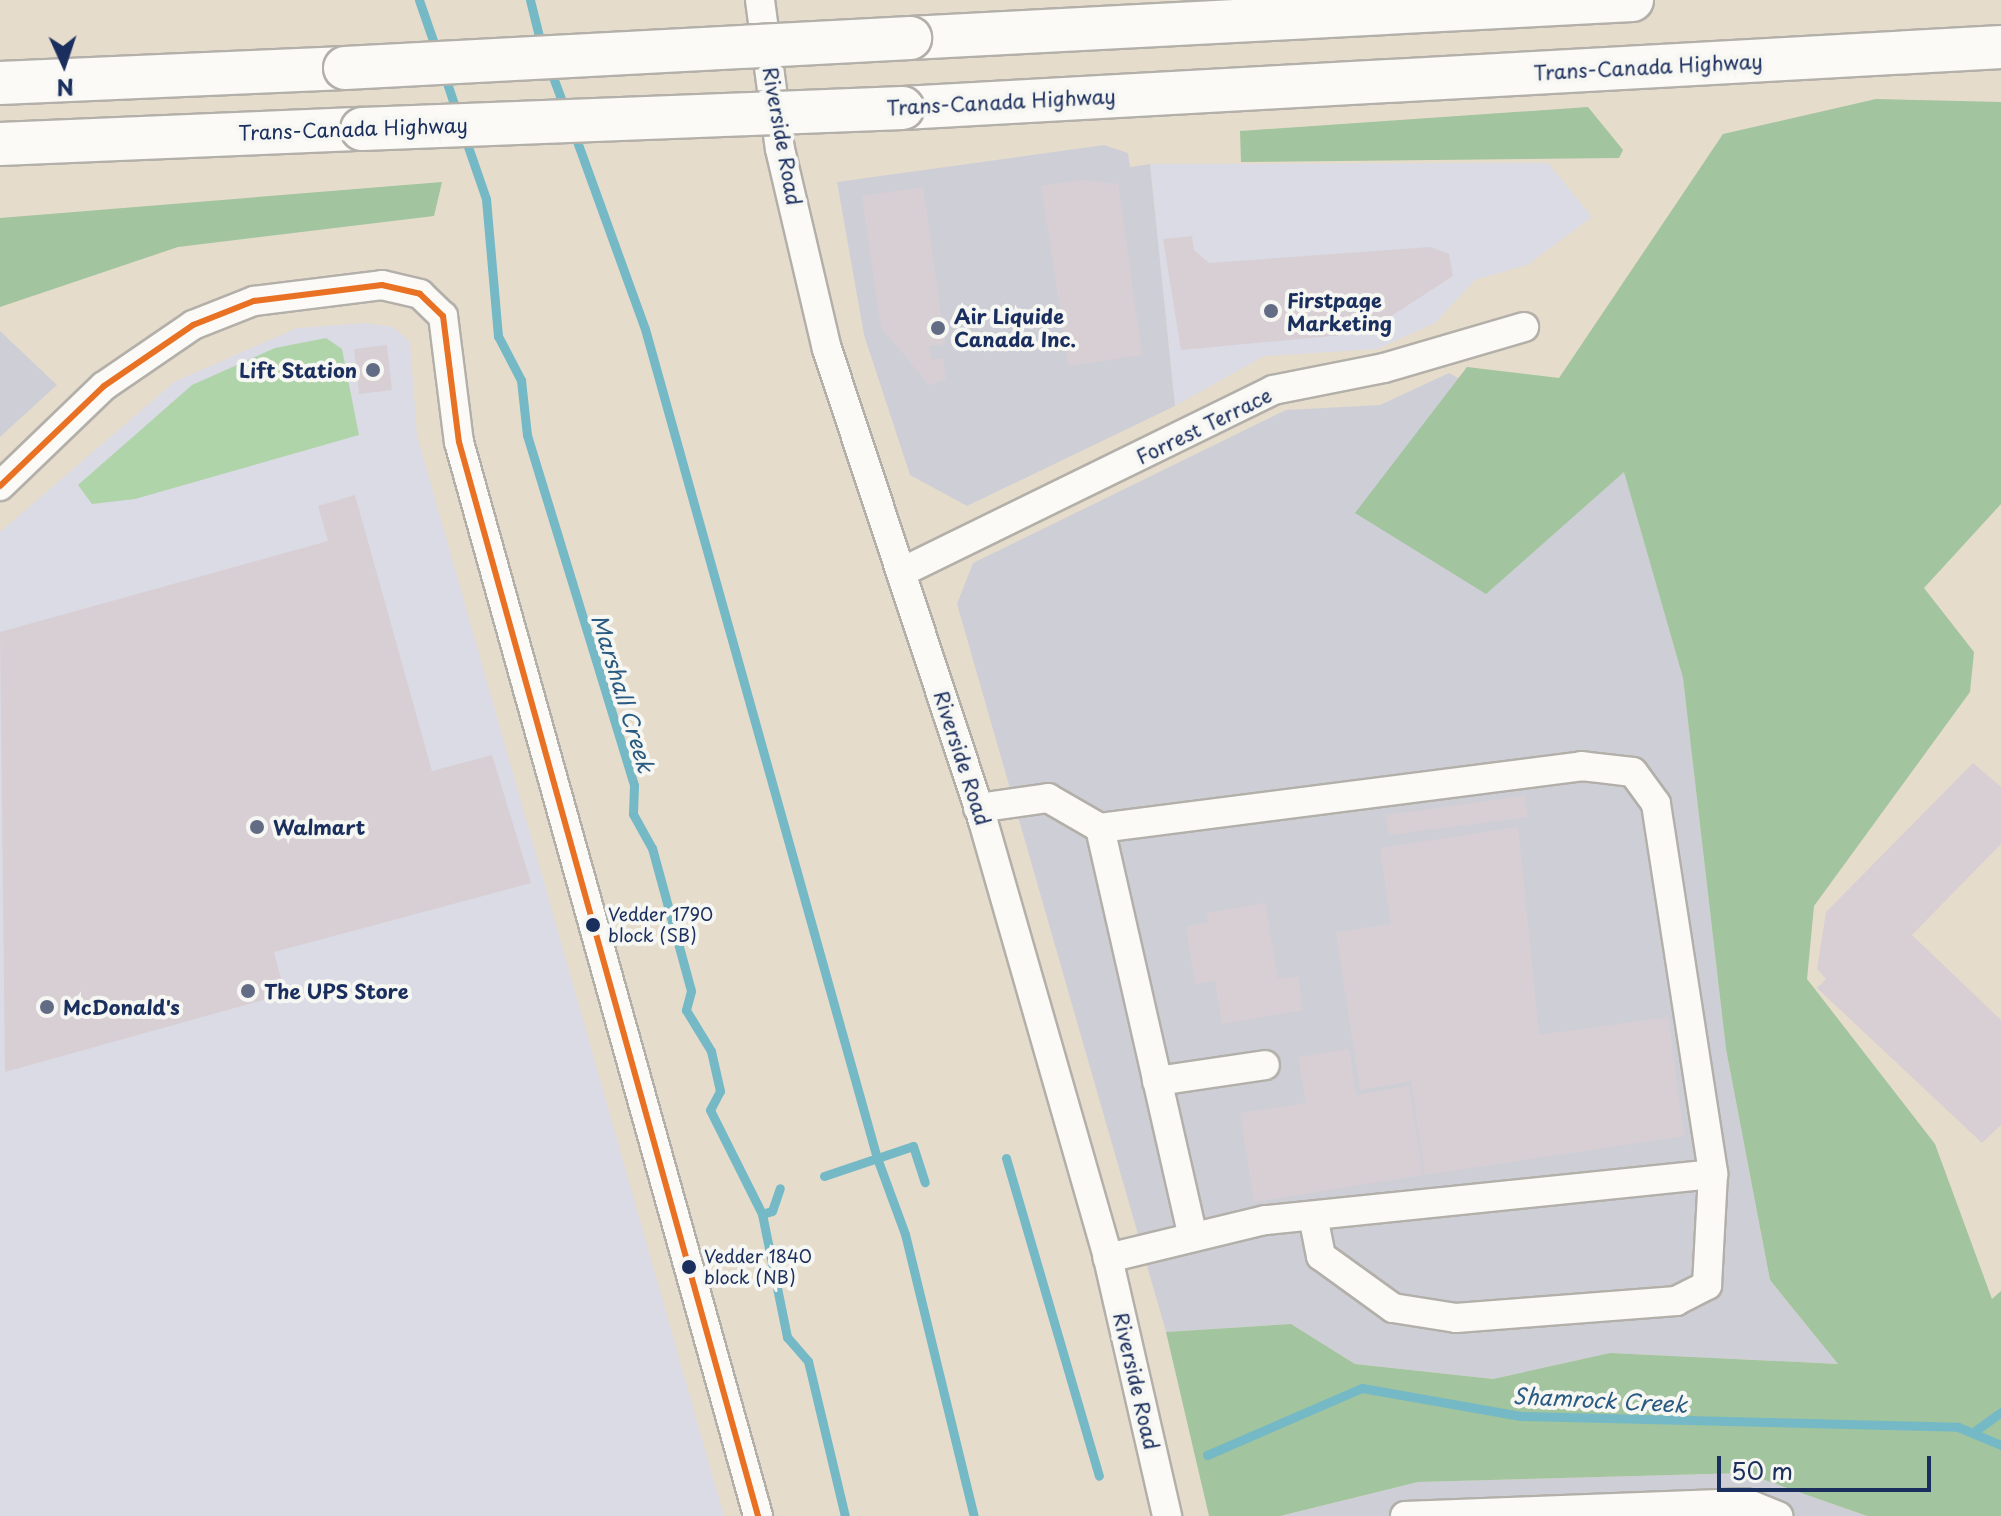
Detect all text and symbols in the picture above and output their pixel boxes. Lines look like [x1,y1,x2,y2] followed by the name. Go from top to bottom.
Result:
[24,24,104,104] north arrow
[1533,49,1763,85] street label: Trans-Canada Highway
[758,65,806,207] street label: Riverside Road
[56,72,75,105] text: N
[886,84,1116,120] street label: Trans-Canada Highway
[238,113,468,145] street label: Trans-Canada Highway
[1287,288,1392,335] place label: Firstpage Marketing
[1262,302,1280,320] marker: Firstpage Marketing
[954,304,1076,351] place label: Air Liquide Canada Inc.
[929,319,947,337] marker: Air Liquide Canada Inc.
[238,358,357,382] place label: Lift Station
[364,361,382,379] marker: Lift Station
[1133,383,1275,469] street label: Forrest Terrace
[587,610,661,776] water label: Marshall Creek
[929,688,995,828] street label: Riverside Road
[273,815,365,839] place label: Walmart
[248,818,266,836] marker: Walmart
[608,904,714,946] place label: Vedder 1790 block (SB)
[585,917,601,933] marker: Vedder 1790 block (SB)
[264,979,409,1003] place label: The UPS Store
[239,982,257,1000] marker: The UPS Store
[63,995,180,1019] place label: McDonald's
[38,998,56,1016] marker: McDonald's
[704,1246,812,1288] place label: Vedder 1840 block (NB)
[681,1259,697,1275] marker: Vedder 1840 block (NB)
[1109,1310,1163,1452] street label: Riverside Road
[1512,1381,1688,1417] water label: Shamrock Creek
[1721,1440,1935,1490] scale bar
[1731,1452,1793,1488] text: 50 m

